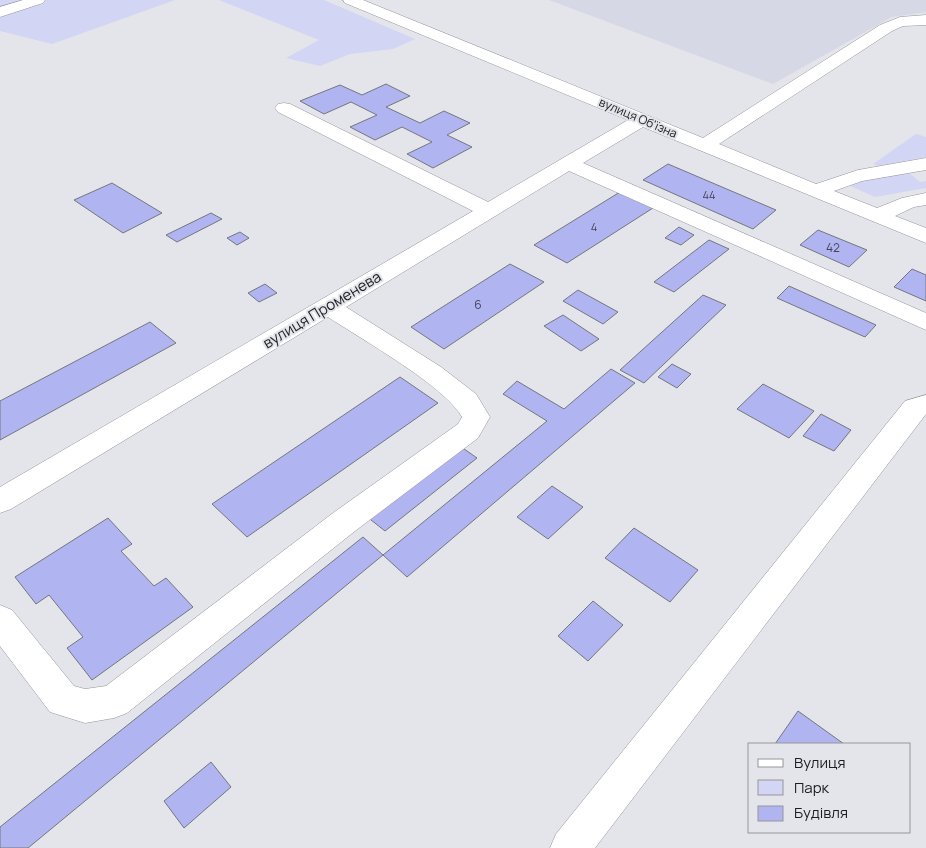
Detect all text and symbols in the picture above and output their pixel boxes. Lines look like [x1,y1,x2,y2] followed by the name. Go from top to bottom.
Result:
[596,93,680,142] street label: вулиця Об'їзна
[702,187,716,202] house number: 44
[591,219,597,234] house number: 4
[826,239,840,256] house number: 42
[259,266,385,353] street label: вулиця Променева
[474,296,482,313] house number: 6
[748,743,911,833] legend
[794,752,846,773] text: Вулиця
[794,777,830,798] text: Парк
[794,802,848,823] text: Будівля

